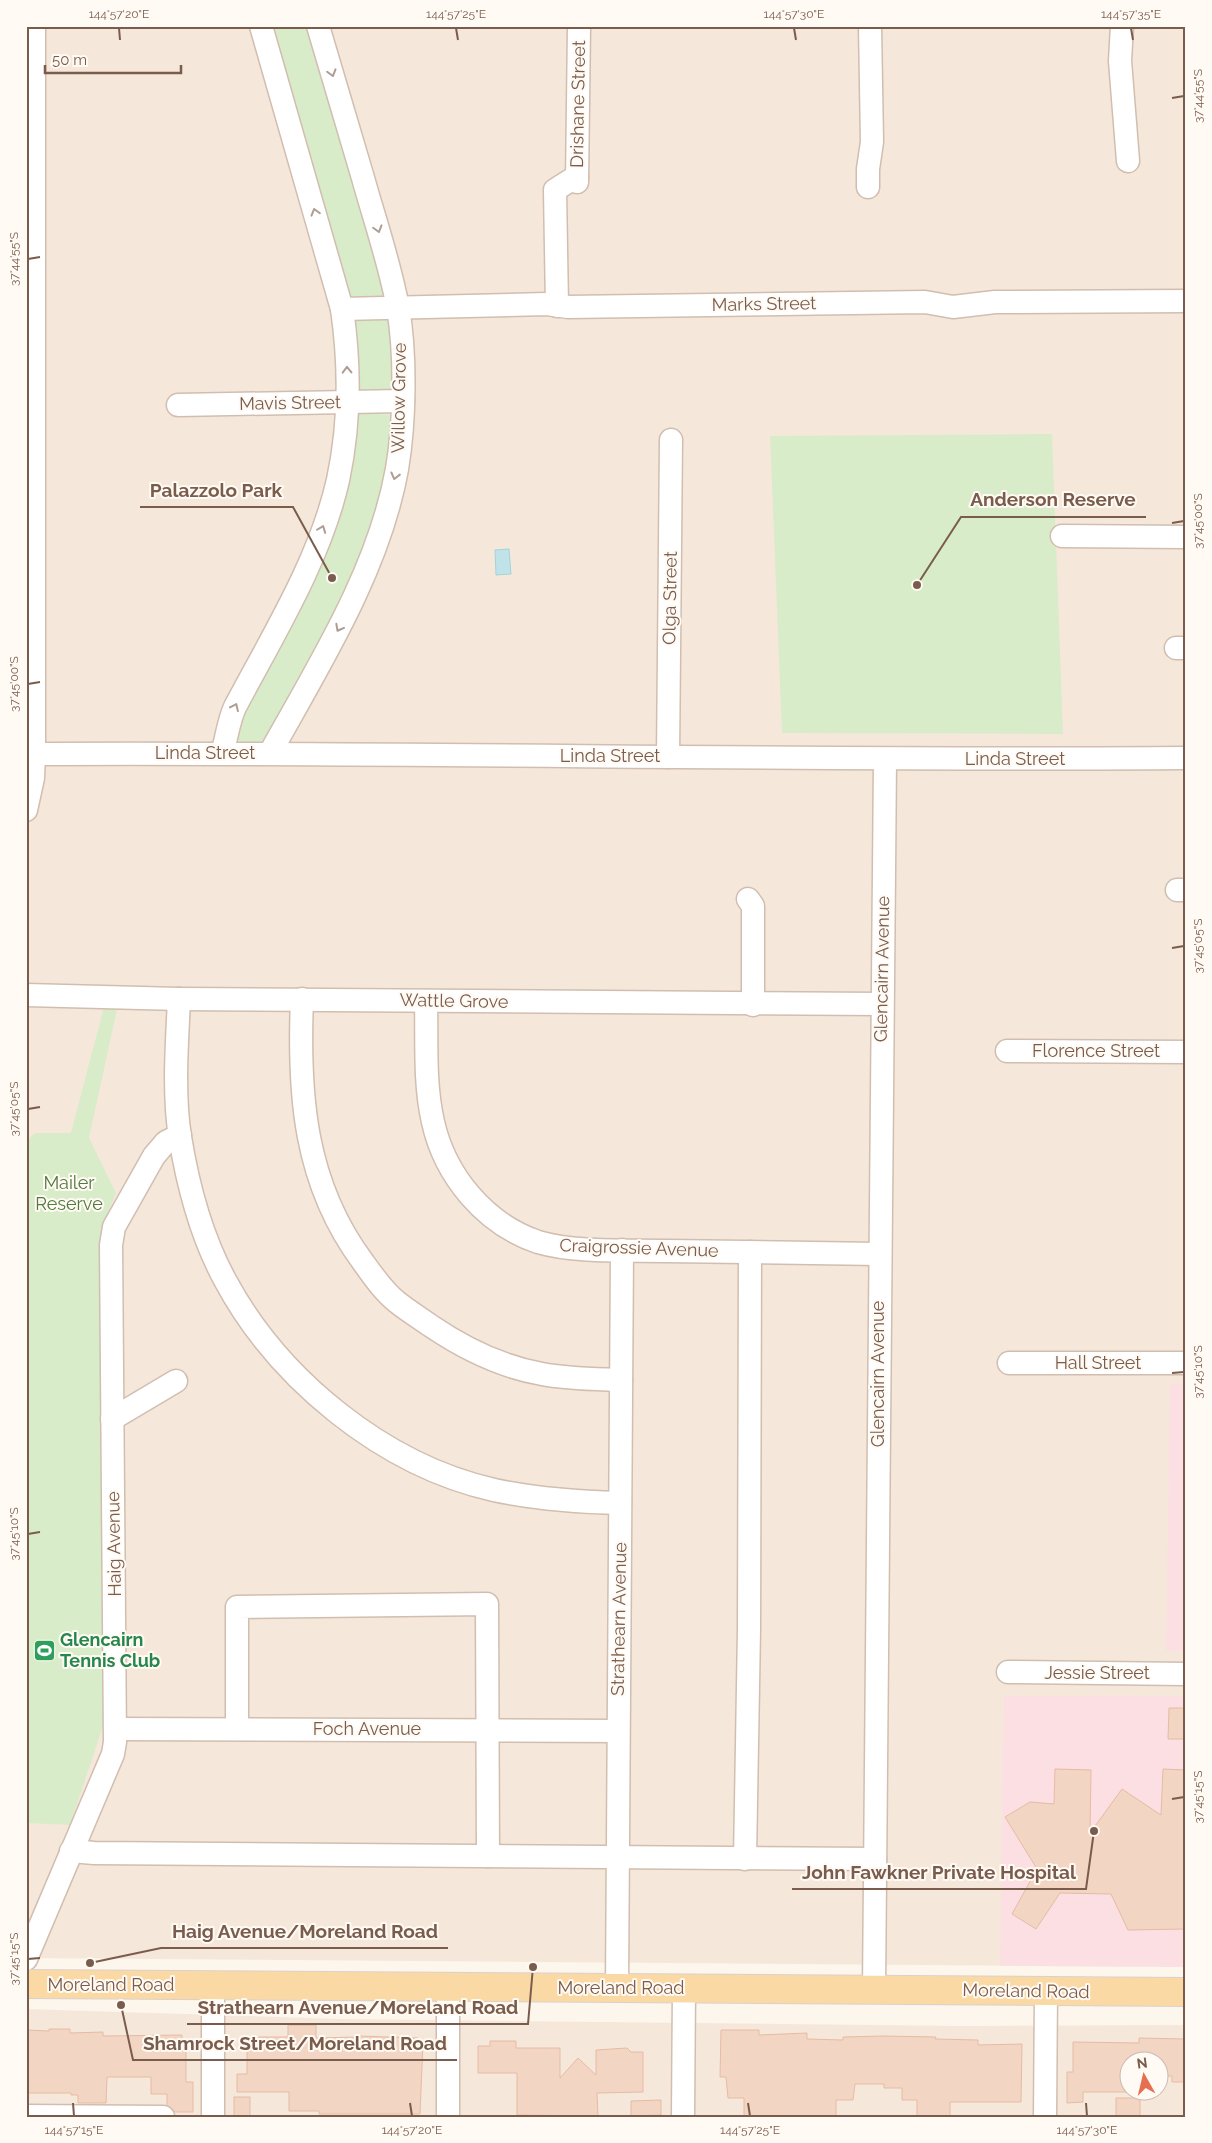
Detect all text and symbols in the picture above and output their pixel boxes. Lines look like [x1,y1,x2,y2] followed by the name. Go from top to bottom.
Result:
[89,7,149,21] text: 144°57'20"E
[426,7,486,21] text: 144°57'25"E
[764,7,824,21] text: 144°57'30"E
[1101,7,1161,21] text: 144°57'35"E
[566,40,589,168] street label: Drishane Street
[45,42,181,74] scale bar
[52,51,87,69] text: 50 m
[327,68,337,77] one-way arrow
[1191,69,1205,123] text: 37°44'55"S
[310,208,320,216] one-way arrow
[372,224,382,233] one-way arrow
[7,232,21,286] text: 37°44'55"S
[712,292,816,315] street label: Marks Street
[387,342,410,454] street label: Willow Grove
[342,366,352,374] one-way arrow
[239,391,341,414] street label: Mavis Street
[390,471,401,480] one-way arrow
[140,473,293,507] callout: Palazzolo Park
[150,479,283,501] text: Palazzolo Park
[961,483,1146,517] callout: Anderson Reserve
[970,488,1136,510] text: Anderson Reserve
[1191,493,1205,549] text: 37°45'00"S
[316,526,326,534] one-way arrow
[658,551,681,645] street label: Olga Street
[335,623,345,632] one-way arrow
[7,656,21,712] text: 37°45'00"S
[229,703,240,712] one-way arrow
[155,742,255,763] street label: Linda Street
[560,745,660,766] street label: Linda Street
[965,748,1065,769] street label: Linda Street
[870,895,893,1042] street label: Glencairn Avenue
[1191,919,1205,973] text: 37°45'05"S
[399,989,509,1012] street label: Wattle Grove
[1032,1040,1160,1061] street label: Florence Street
[7,1082,21,1136] text: 37°45'05"S
[35,1172,103,1214] park label: Mailer Reserve
[559,1234,719,1261] street label: Craigrossie Avenue
[867,1300,888,1447] street label: Glencairn Avenue
[1191,1345,1205,1399] text: 37°45'10"S
[1055,1352,1141,1373] street label: Hall Street
[102,1491,125,1597] street label: Haig Avenue
[7,1507,21,1561] text: 37°45'10"S
[607,1542,630,1696] street label: Strathearn Avenue
[60,1629,160,1671] place label: Glencairn Tennis Club
[32,1638,56,1662] sports icon: Glencairn Tennis Club
[1044,1662,1150,1683] street label: Jessie Street
[313,1718,422,1739] street label: Foch Avenue
[1191,1771,1205,1823] text: 37°45'15"S
[792,1855,1086,1889] callout: John Fawkner Private Hospital
[802,1861,1077,1883] text: John Fawkner Private Hospital
[161,1914,448,1948] callout: Haig Avenue/Moreland Road
[172,1920,438,1942] text: Haig Avenue/Moreland Road
[7,1933,21,1985] text: 37°45'15"S
[47,1974,175,1995] street label: Moreland Road
[557,1977,685,1998] street label: Moreland Road
[962,1979,1090,2002] street label: Moreland Road
[187,1990,528,2024] callout: Strathearn Avenue/Moreland Road
[198,1996,518,2018] text: Strathearn Avenue/Moreland Road
[133,2026,457,2060] callout: Shamrock Street/Moreland Road
[143,2032,447,2054] text: Shamrock Street/Moreland Road
[1120,2050,1170,2100] north arrow
[1136,2054,1149,2072] text: N
[45,2123,103,2137] text: 144°57'15"E
[382,2123,442,2137] text: 144°57'20"E
[720,2123,780,2137] text: 144°57'25"E
[1057,2123,1117,2137] text: 144°57'30"E

